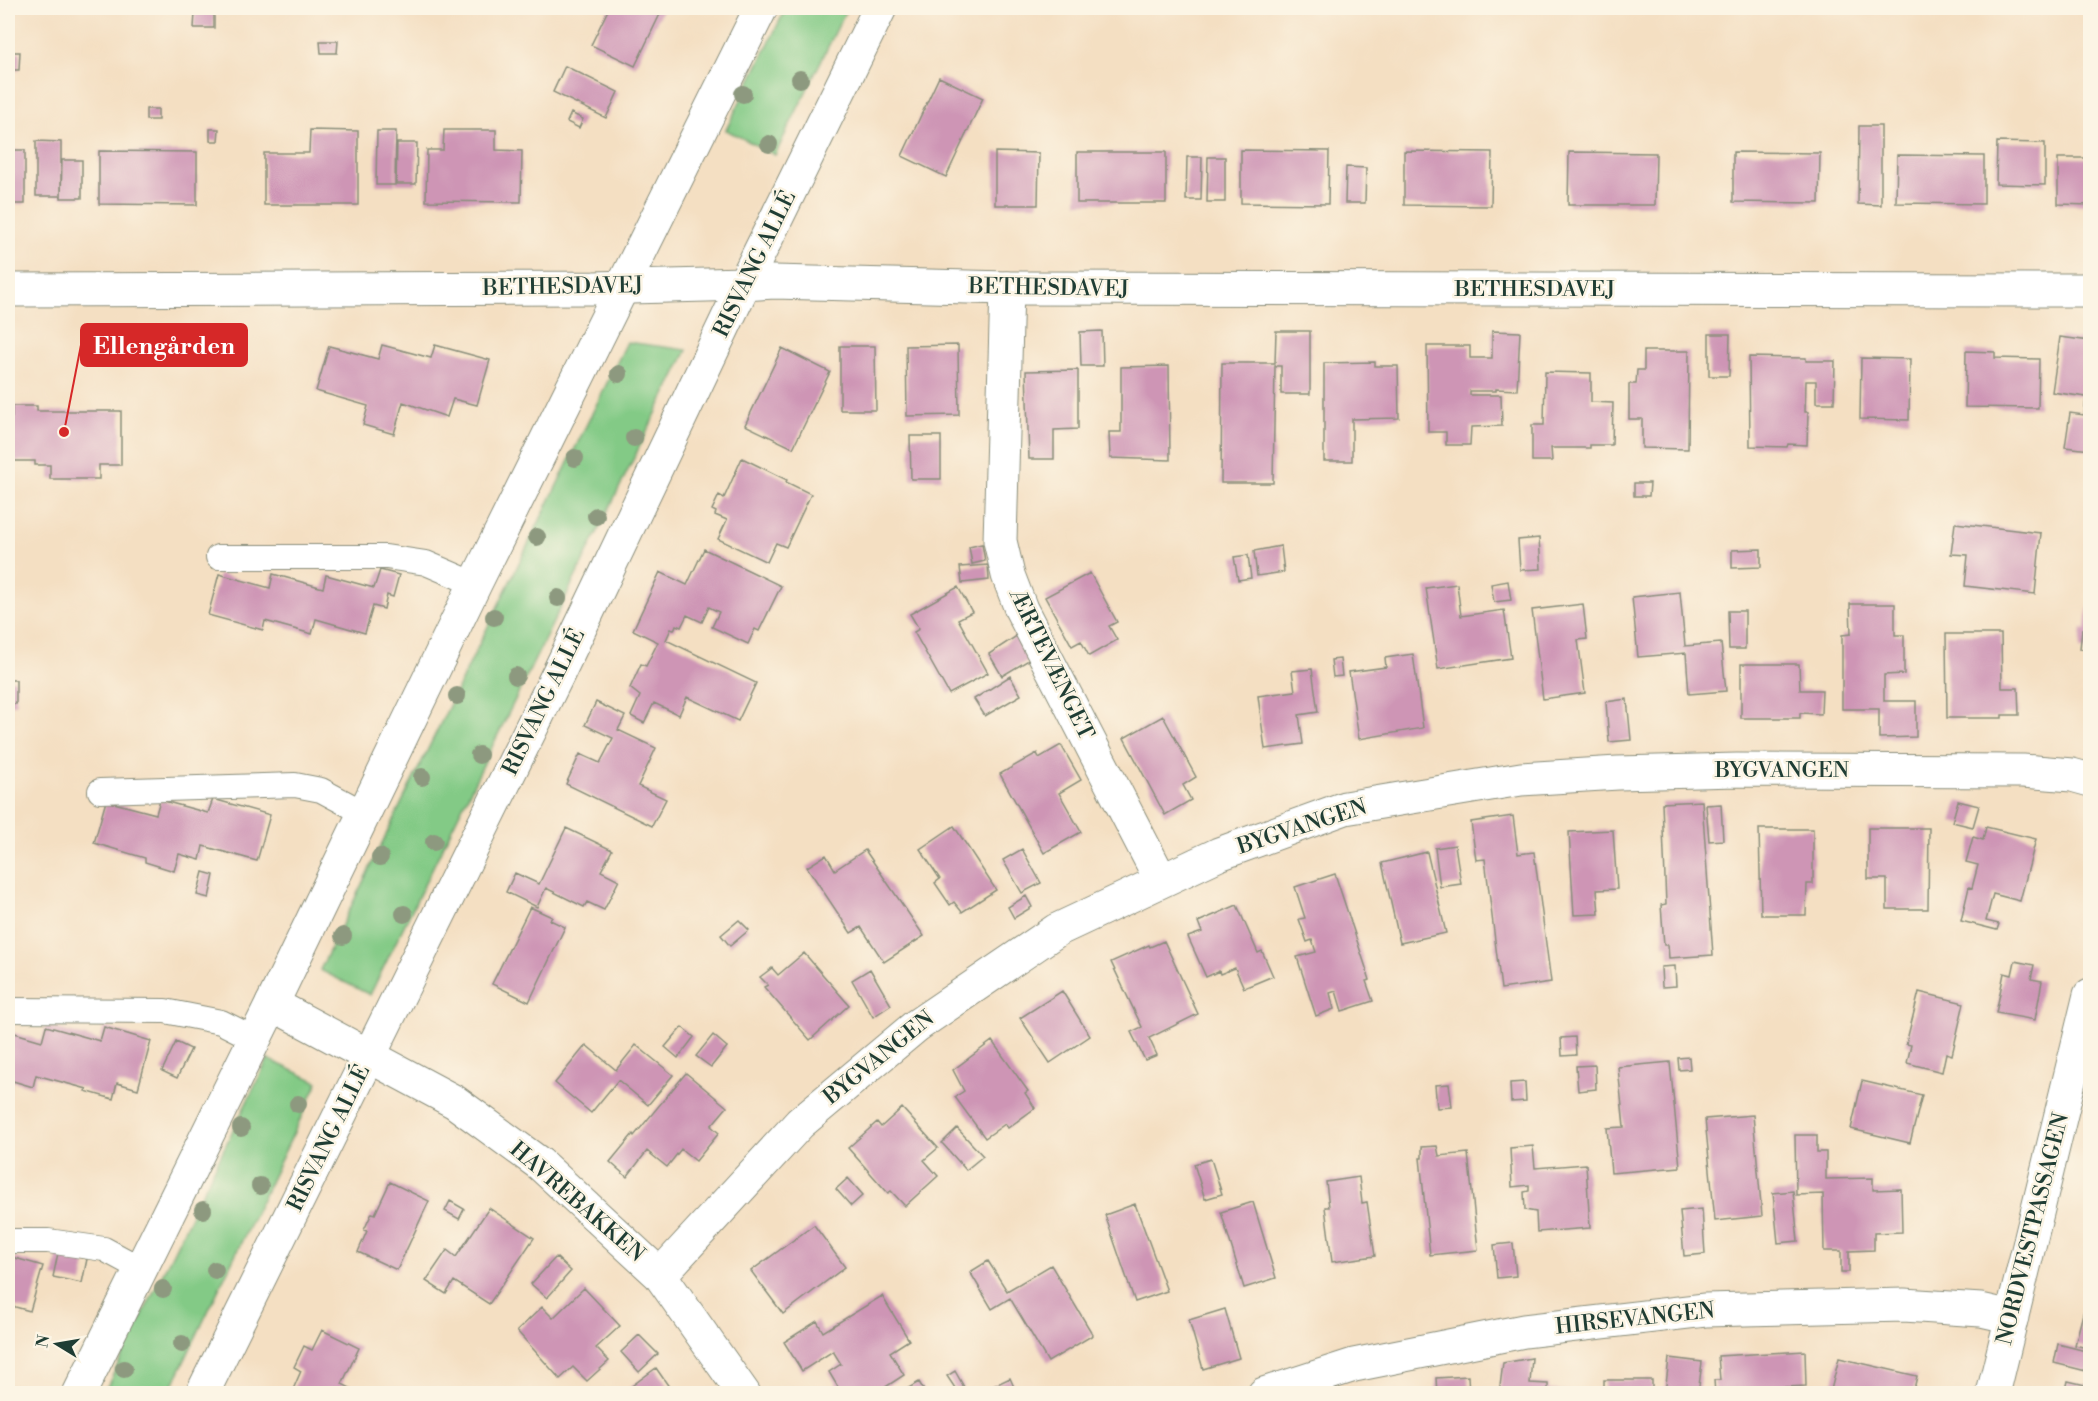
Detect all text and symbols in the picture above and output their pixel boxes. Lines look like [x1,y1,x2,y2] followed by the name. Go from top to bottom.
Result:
[707,186,802,342] street label: RISVANG ALLÉ
[481,272,644,302] street label: BETHESDAVEJ
[967,273,1130,303] street label: BETHESDAVEJ
[1453,276,1616,303] street label: BETHESDAVEJ
[81,324,247,366] callout: Ellengården
[93,332,235,362] text: Ellengården
[1003,584,1099,744] street label: ÆRTEVÆNGET
[496,624,591,780] street label: RISVANG ALLÉ
[1714,757,1850,784] street label: BYGVANGEN
[1233,793,1371,861] street label: BYGVANGEN
[817,1005,940,1111] street label: BYGVANGEN
[281,1060,376,1216] street label: RISVANG ALLÉ
[1991,1110,2075,1348] street label: NORDVESTPASSAGEN
[504,1136,650,1268] street label: HAVREBAKKEN
[1554,1297,1717,1341] street label: HIRSEVANGEN
[27,1314,87,1374] north arrow
[32,1333,54,1349] text: N

